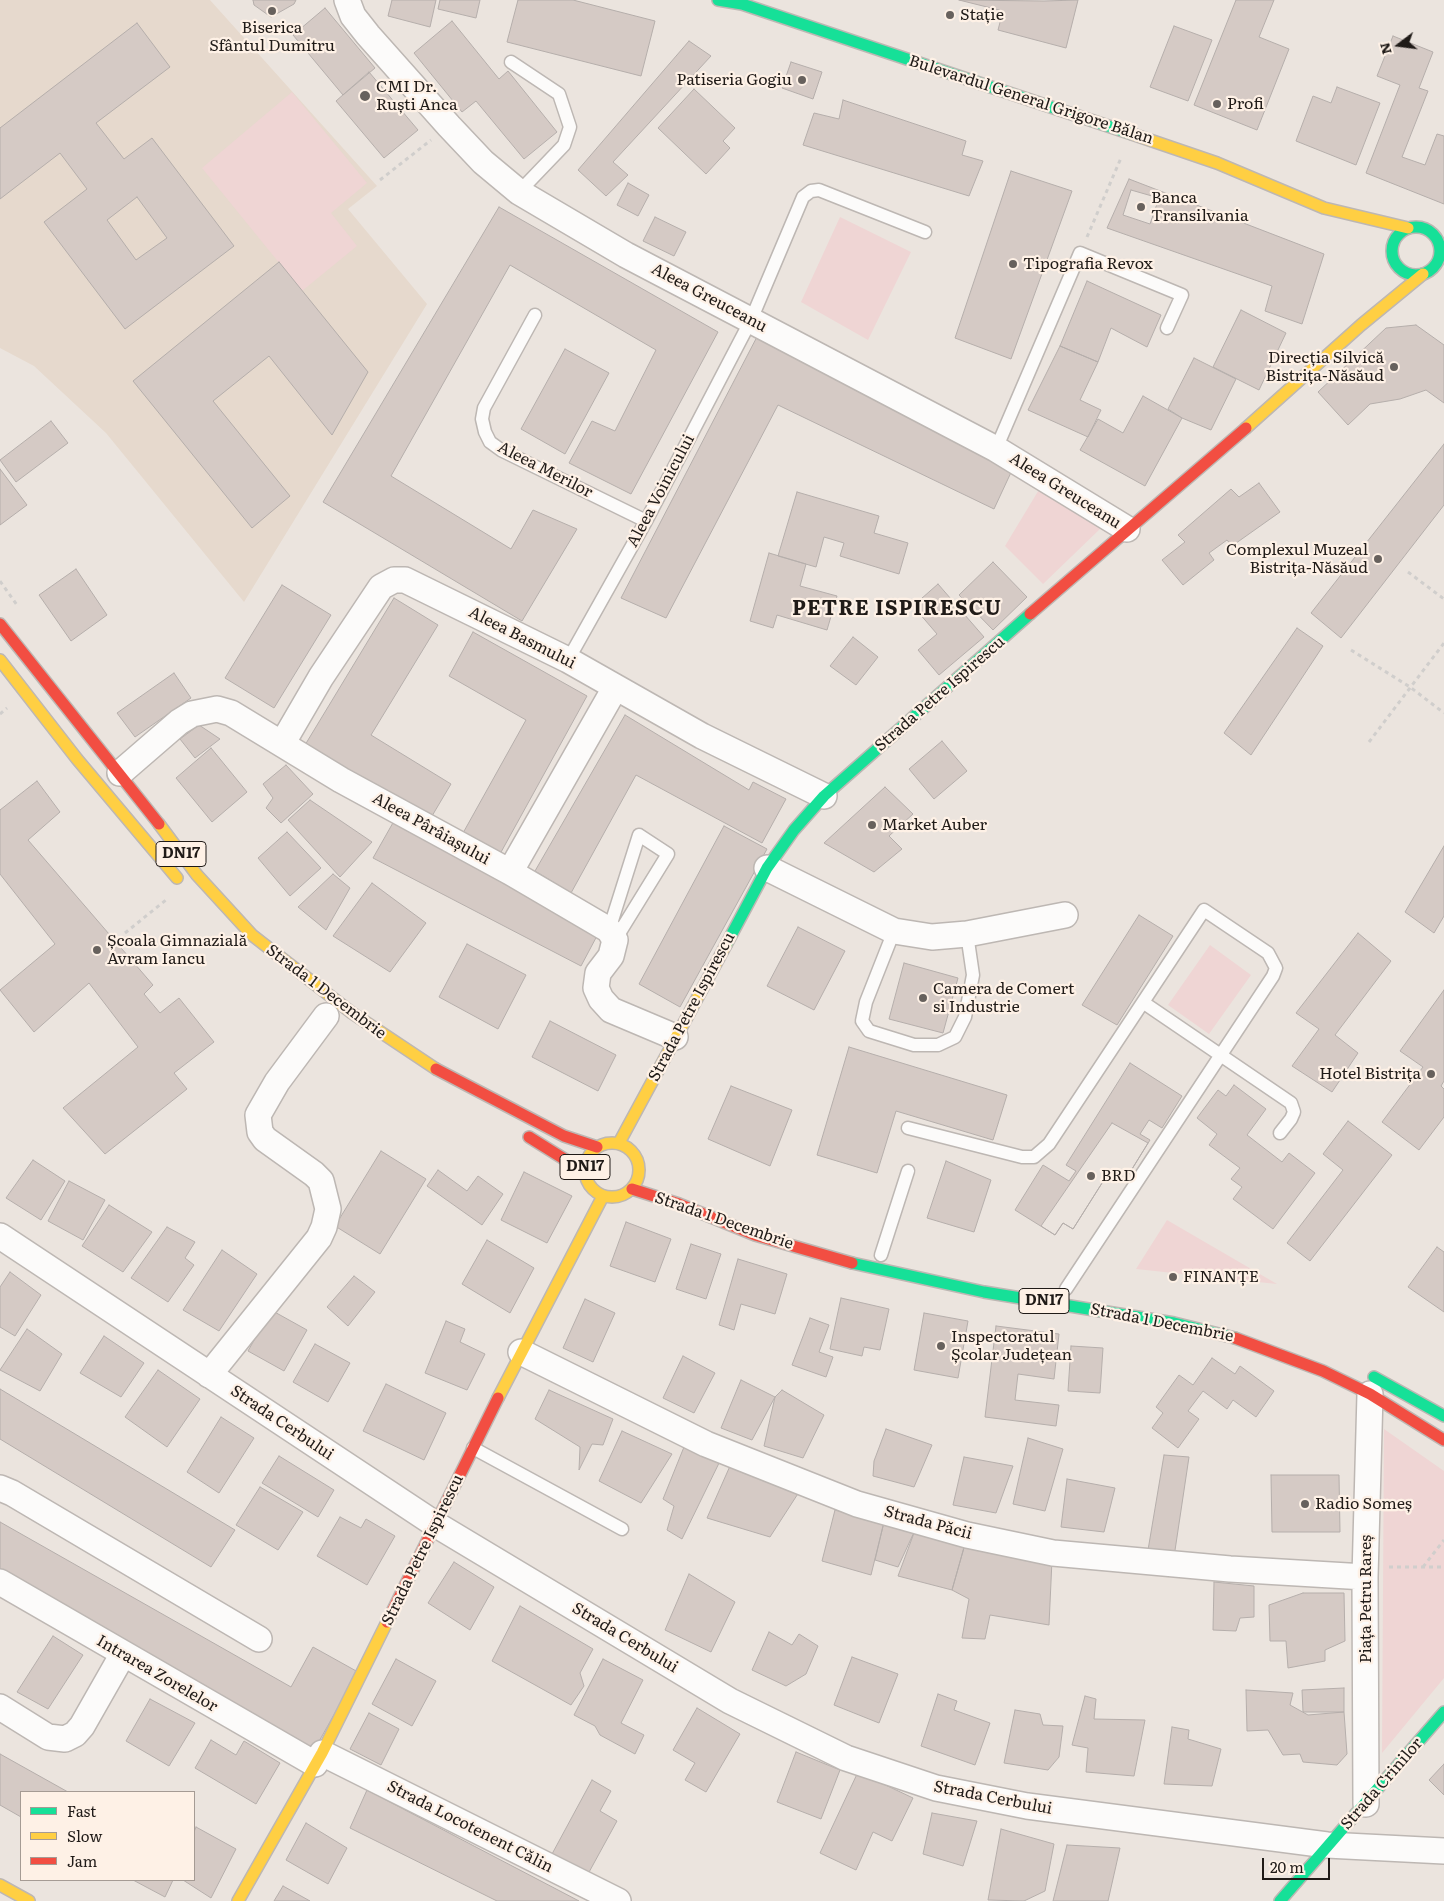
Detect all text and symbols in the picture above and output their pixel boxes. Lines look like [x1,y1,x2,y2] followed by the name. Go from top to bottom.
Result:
[266,5,278,17] marker: Biserica Sfântul Dumitru
[960,5,1004,25] place label: Stație
[944,9,956,21] marker: Stație
[209,18,335,56] place label: Biserica Sfântul Dumitru
[1374,20,1424,70] north arrow
[1373,41,1396,57] text: N
[906,51,1156,149] street label: Bulevardul General Grigore Bălan
[677,70,792,90] place label: Patiseria Gogiu
[796,74,808,86] marker: Patiseria Gogiu
[376,77,458,115] place label: CMI Dr. Ruști Anca
[358,89,372,103] marker: CMI Dr. Ruști Anca
[1227,94,1264,114] place label: Profi
[1211,98,1223,110] marker: Profi
[1151,188,1249,226] place label: Banca Transilvania
[1135,201,1147,213] marker: Banca Transilvania
[1023,254,1153,274] place label: Tipografia Revox
[1007,258,1019,270] marker: Tipografia Revox
[648,259,770,337] street label: Aleea Greuceanu
[1265,348,1384,386] place label: Direcția Silvică Bistrița-Năsăud
[1388,361,1400,373] marker: Direcția Silvică Bistrița-Năsăud
[623,431,699,551] street label: Aleea Voinicului
[494,438,596,502] street label: Aleea Merilor
[1006,449,1124,533] street label: Aleea Greuceanu
[1226,540,1368,578] place label: Complexul Muzeal Bistrița-Năsăud
[1372,553,1384,565] marker: Complexul Muzeal Bistrița-Năsăud
[790,596,1004,622] district label: PETRE ISPIRESCU
[465,603,579,673] street label: Aleea Basmului
[871,632,1009,756] street label: Strada Petre Ispirescu
[369,789,493,869] street label: Aleea Pârâiașului
[882,815,987,835] place label: Market Auber
[866,819,878,831] marker: Market Auber
[156,842,206,866] road number: DN17
[645,929,739,1085] street label: Strada Petre Ispirescu
[107,931,247,969] place label: Școala Gimnazială Avram Iancu
[262,941,390,1043] street label: Strada 1 Decembrie
[91,944,103,956] marker: Școala Gimnazială Avram Iancu
[933,979,1075,1017] place label: Camera de Comert si Industrie
[917,992,929,1004] marker: Camera de Comert si Industrie
[1319,1064,1421,1084] place label: Hotel Bistrița
[1425,1068,1437,1080] marker: Hotel Bistrița
[560,1154,610,1180] road number: DN17
[1101,1166,1135,1186] place label: BRD
[1085,1170,1097,1182] marker: BRD
[652,1188,796,1254] street label: Strada 1 Decembrie
[1183,1267,1259,1287] place label: FINANȚE
[1167,1271,1179,1283] marker: FINANȚE
[1019,1288,1069,1314] road number: DN17
[1089,1300,1235,1346] street label: Strada 1 Decembrie
[951,1327,1072,1365] place label: Inspectoratul Școlar Județean
[935,1340,947,1352] marker: Inspectoratul Școlar Județean
[227,1381,337,1465] street label: Strada Cerbului
[378,1471,468,1629] street label: Strada Petre Ispirescu
[1315,1494,1412,1514] place label: Radio Someș
[1299,1498,1311,1510] marker: Radio Someș
[882,1502,974,1544] street label: Strada Păcii
[1356,1535,1376,1663] street label: Piața Petru Rareș
[569,1599,681,1677] street label: Strada Cerbului
[93,1631,221,1717] street label: Intrarea Zorelelor
[1337,1734,1427,1834] street label: Strada Crinilor
[384,1777,556,1877] street label: Strada Locotenent Călin
[932,1777,1054,1819] street label: Strada Cerbului
[20,1791,195,1881] legend
[67,1799,96,1822] text: Fast
[67,1824,102,1847] text: Slow
[1264,1848,1332,1880] scale bar
[67,1849,97,1872] text: Jam
[1270,1855,1304,1878] text: 20 m

